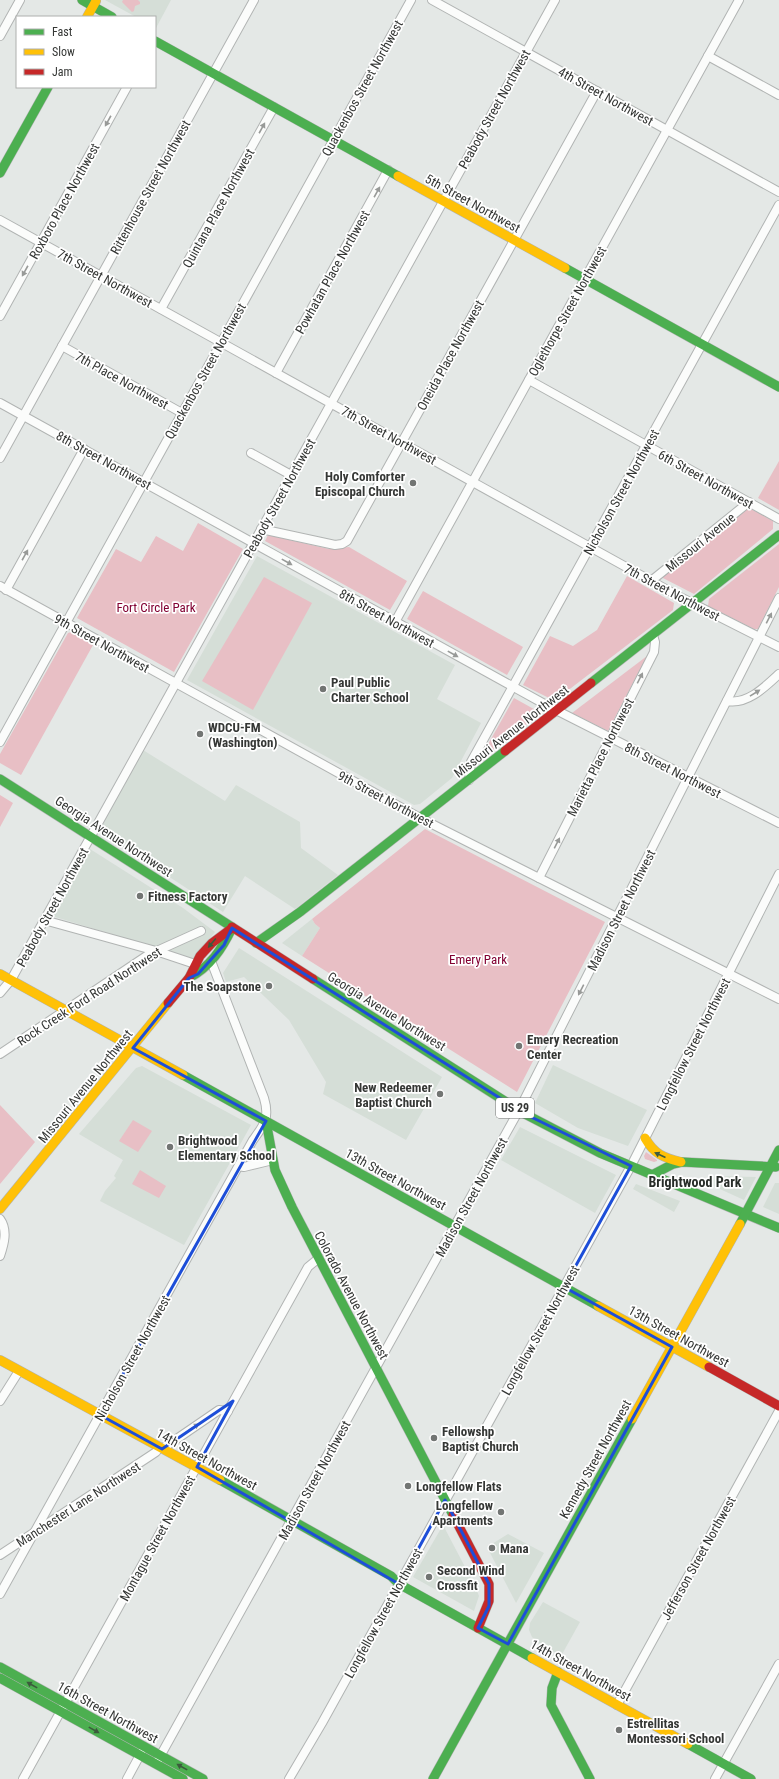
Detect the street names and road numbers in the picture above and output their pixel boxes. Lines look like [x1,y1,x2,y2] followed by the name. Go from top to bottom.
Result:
[319,18,406,159] street label: Quackenbos Street Northwest
[455,47,534,171] street label: Peabody Street Northwest
[556,64,656,129] street label: 4th Street Northwest
[107,118,194,257] street label: Rittenhouse Street Northwest
[26,141,103,262] street label: Roxboro Place Northwest
[179,146,257,270] street label: Quintana Place Northwest
[423,171,523,236] street label: 5th Street Northwest
[292,208,373,337] street label: Powhatan Place Northwest
[525,244,609,379] street label: Oglethorpe Street Northwest
[55,246,155,311] street label: 7th Street Northwest
[414,297,487,413] street label: Oneida Place Northwest
[162,301,249,442] street label: Quackenbos Street Northwest
[72,349,171,412] street label: 7th Place Northwest
[339,403,439,468] street label: 7th Street Northwest
[581,427,662,558] street label: Nicholson Street Northwest
[54,428,154,493] street label: 8th Street Northwest
[240,436,319,560] street label: Peabody Street Northwest
[656,447,756,512] street label: 6th Street Northwest
[663,510,738,575] street label: Missouri Avenue
[621,561,722,624] street label: 7th Street Northwest
[337,586,437,651] street label: 8th Street Northwest
[52,611,152,676] street label: 9th Street Northwest
[451,682,572,781] street label: Missouri Avenue Northwest
[564,695,637,819] street label: Marietta Place Northwest
[622,740,724,801] street label: 8th Street Northwest
[335,768,436,831] street label: 9th Street Northwest
[52,793,175,880] street label: Georgia Avenue Northwest
[13,845,92,969] street label: Peabody Street Northwest
[584,847,659,973] street label: Madison Street Northwest
[14,944,164,1049] street label: Rock Creek Ford Road Northwest
[325,969,449,1054] street label: Georgia Avenue Northwest
[654,976,733,1113] street label: Longfellow Street Northwest
[35,1027,136,1146] street label: Missouri Avenue Northwest
[496,1098,534,1118] road number: US 29
[432,1135,511,1259] street label: Madison Street Northwest
[343,1146,449,1213] street label: 13th Street Northwest
[311,1229,392,1362] street label: Colorado Avenue Northwest
[498,1263,582,1398] street label: Longfellow Street Northwest
[92,1293,173,1424] street label: Nicholson Street Northwest
[626,1303,732,1370] street label: 13th Street Northwest
[557,1397,634,1521] street label: Kennedy Street Northwest
[275,1418,354,1542] street label: Madison Street Northwest
[154,1426,260,1493] street label: 14th Street Northwest
[14,1459,143,1550] street label: Manchester Lane Northwest
[117,1473,198,1604] street label: Montague Street Northwest
[658,1494,739,1623] street label: Jefferson Street Northwest
[341,1546,425,1681] street label: Longfellow Street Northwest
[528,1637,634,1704] street label: 14th Street Northwest
[55,1679,161,1746] street label: 16th Street Northwest

